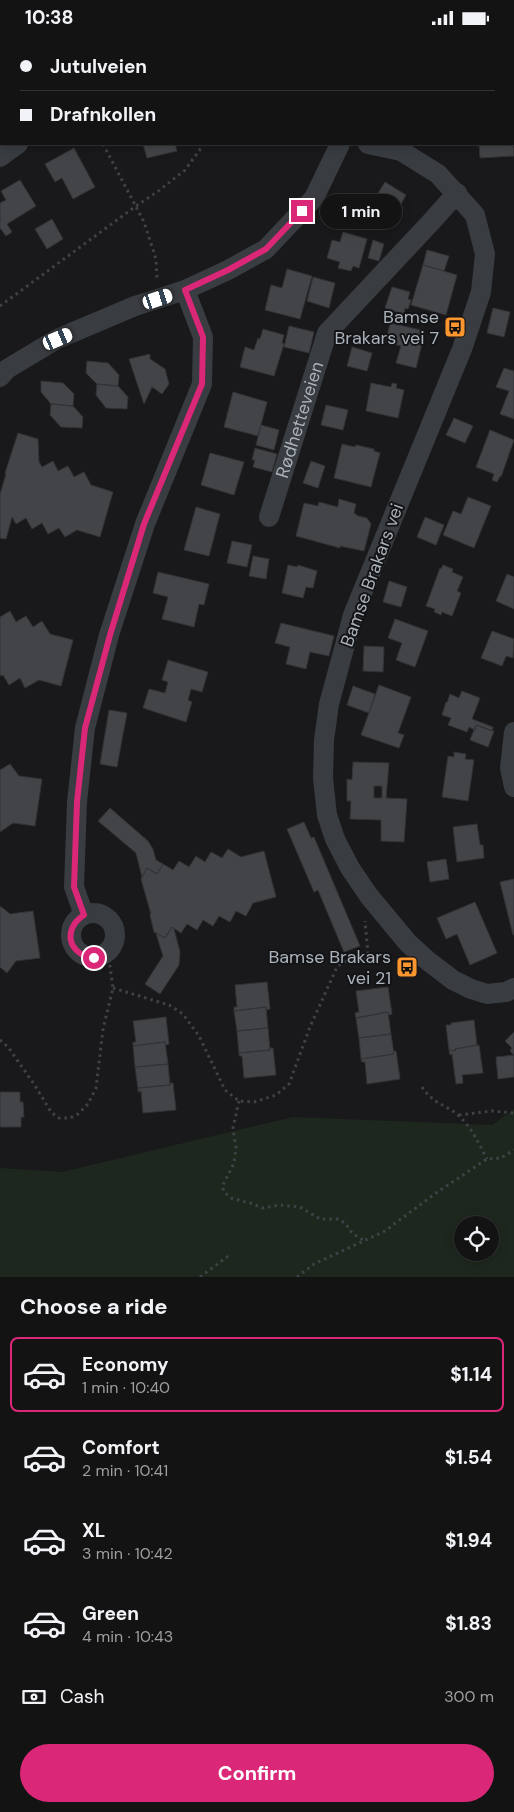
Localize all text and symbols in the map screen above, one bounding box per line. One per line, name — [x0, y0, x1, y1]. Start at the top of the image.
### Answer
text: 10:38 — [25, 5, 74, 30]
text: Jutulveien — [50, 54, 147, 79]
text: Drafnkollen — [50, 102, 156, 127]
callout: 1 min — [320, 193, 402, 229]
route end — [291, 200, 313, 222]
text: 1 min — [342, 201, 380, 222]
car — [141, 287, 174, 311]
place label: Bamse Brakars vei 7 — [334, 305, 439, 350]
bus stop icon: Bamse Brakars vei 7 — [443, 315, 467, 339]
car — [41, 326, 74, 352]
street label: Rødhetteveien — [270, 358, 329, 481]
street label: Bamse Brakars vei — [335, 500, 409, 650]
place label: Bamse Brakars vei 21 — [268, 945, 391, 990]
route start — [83, 947, 105, 969]
bus stop icon: Bamse Brakars vei 21 — [395, 955, 419, 979]
map controls — [454, 1216, 499, 1261]
button: locate — [454, 1216, 499, 1261]
text: Choose a ride — [20, 1292, 168, 1321]
icon: car — [22, 1352, 67, 1397]
text: Economy — [82, 1352, 169, 1377]
text: $1.14 — [450, 1362, 492, 1387]
text: 1 min · 10:40 — [82, 1377, 170, 1398]
icon: car — [22, 1435, 67, 1480]
text: Comfort — [82, 1435, 160, 1460]
text: $1.54 — [445, 1445, 492, 1470]
text: 2 min · 10:41 — [82, 1460, 168, 1481]
icon: car — [22, 1518, 67, 1563]
text: XL — [82, 1518, 105, 1543]
text: $1.94 — [445, 1528, 492, 1553]
text: 3 min · 10:42 — [82, 1543, 173, 1564]
icon: car — [22, 1601, 67, 1646]
text: Green — [82, 1601, 139, 1626]
text: $1.83 — [445, 1611, 492, 1636]
text: 4 min · 10:43 — [82, 1626, 173, 1647]
icon: cash — [20, 1683, 48, 1711]
text: Cash — [60, 1684, 104, 1709]
text: 300 m — [444, 1686, 494, 1707]
button: Confirm — [20, 1744, 494, 1802]

